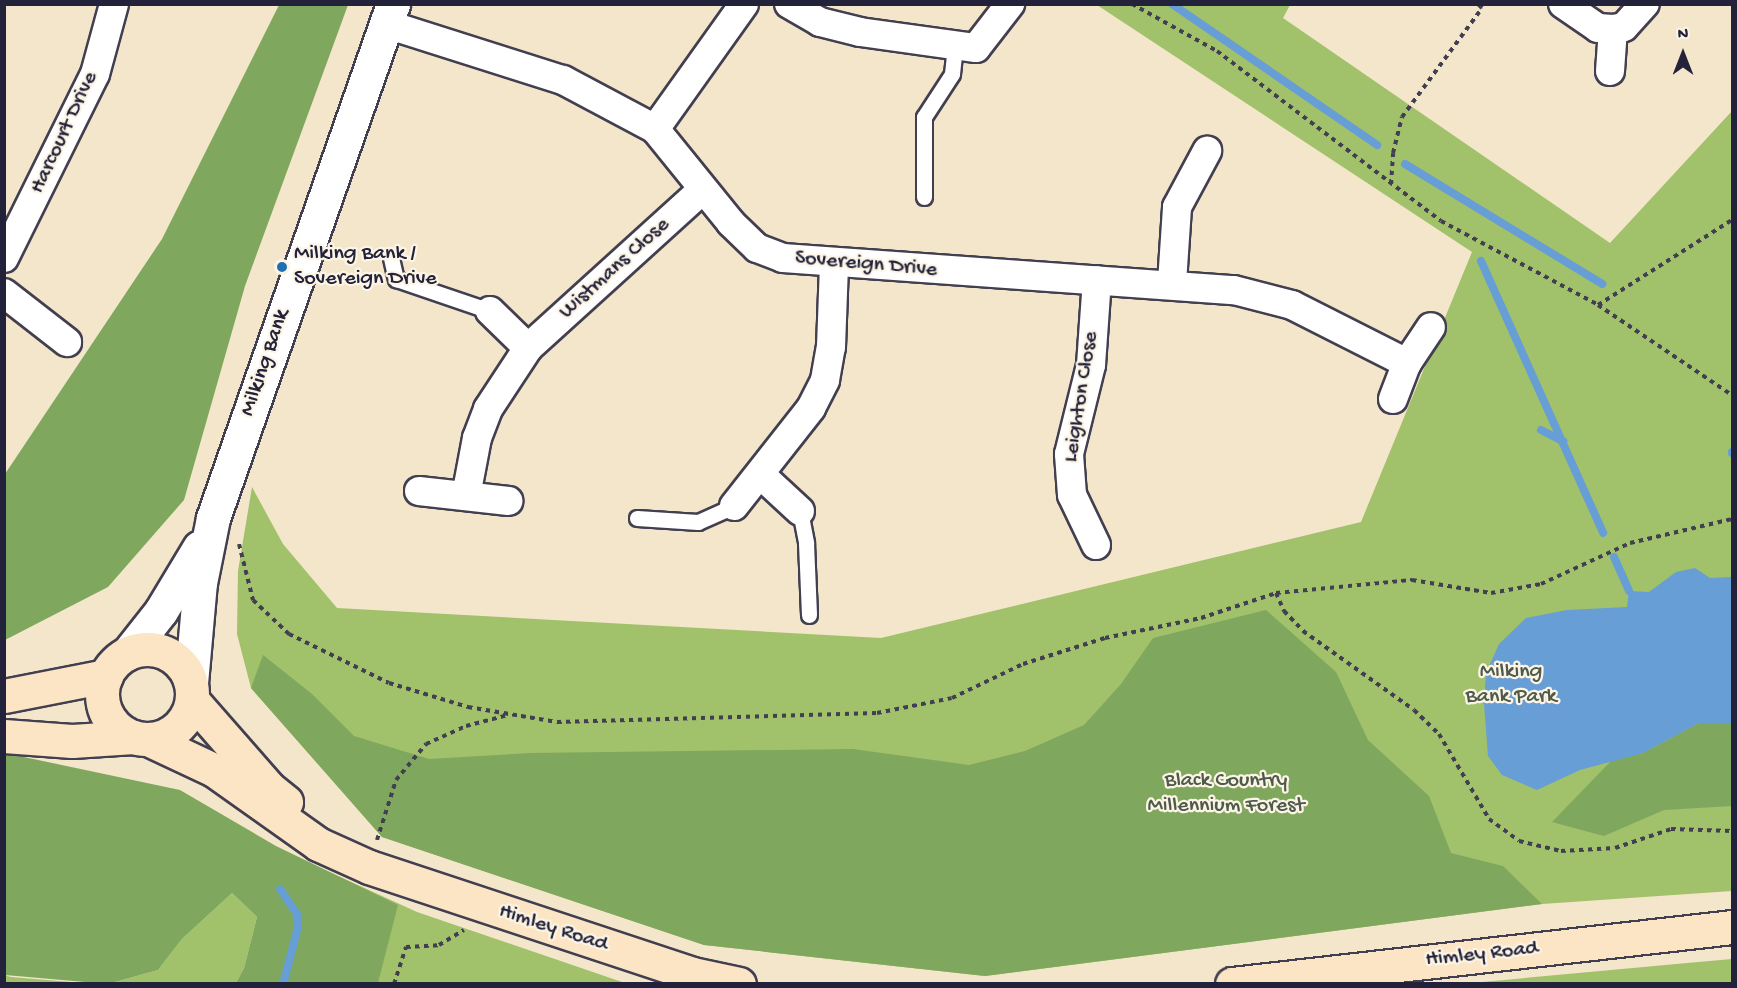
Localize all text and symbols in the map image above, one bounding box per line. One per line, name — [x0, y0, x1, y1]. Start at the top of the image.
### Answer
north arrow — [1653, 24, 1713, 84]
text: N — [1678, 26, 1688, 45]
street label: Harcourt Drive — [25, 68, 105, 198]
street label: Wistmans Close — [554, 212, 676, 326]
place label: Milking Bank / Sovereign Drive — [294, 241, 437, 292]
street label: Sovereign Drive — [794, 246, 938, 284]
marker: Milking Bank / Sovereign Drive — [275, 260, 289, 274]
street label: Milking Bank — [235, 306, 297, 420]
street label: Leighton Close — [1059, 330, 1105, 464]
park label: Milking Bank Park — [1466, 659, 1556, 710]
park label: Black Country Millennium Forest — [1148, 768, 1304, 819]
street label: Himley Road — [495, 899, 611, 959]
street label: Himley Road — [1424, 936, 1540, 974]

